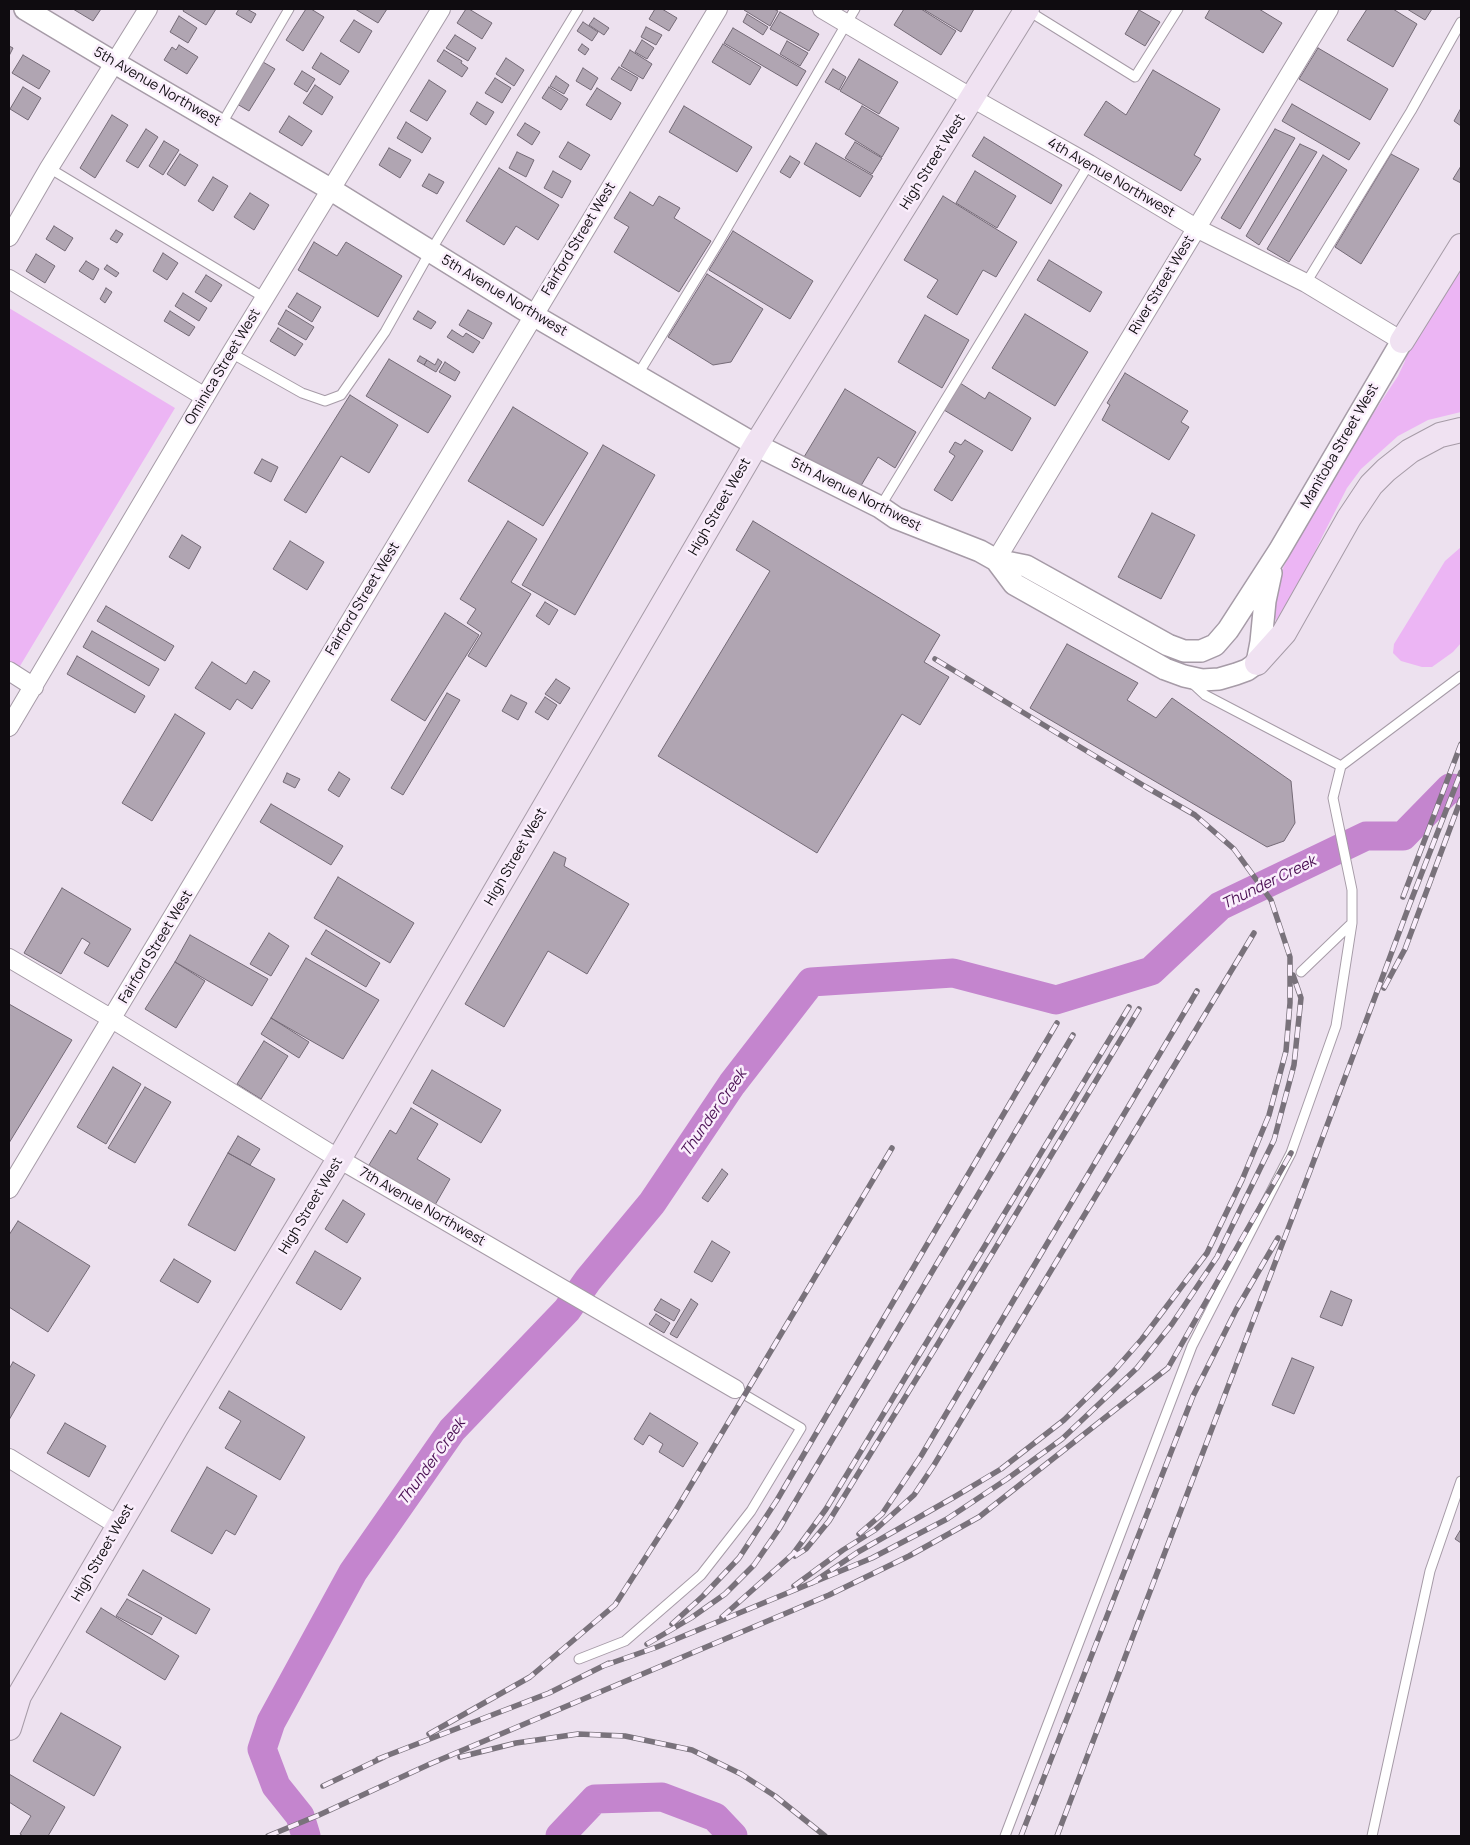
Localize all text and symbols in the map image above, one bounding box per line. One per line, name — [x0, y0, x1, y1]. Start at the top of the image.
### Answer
street label: 5th Avenue Northwest — [90, 44, 224, 130]
street label: High Street West — [897, 111, 969, 213]
street label: 4th Avenue Northwest — [1044, 135, 1178, 221]
street label: Fairford Street West — [539, 179, 619, 299]
street label: River Street West — [1126, 233, 1198, 337]
street label: 5th Avenue Northwest — [438, 252, 570, 340]
street label: Ominica Street West — [182, 306, 264, 428]
street label: Manitoba Street West — [1297, 381, 1383, 511]
street label: High Street West — [685, 455, 755, 559]
street label: 5th Avenue Northwest — [788, 455, 924, 535]
street label: Fairford Street West — [323, 539, 403, 659]
street label: High Street West — [481, 805, 551, 909]
water label: Thunder Creek — [1219, 852, 1319, 914]
street label: Fairford Street West — [116, 887, 196, 1007]
water label: Thunder Creek — [677, 1066, 751, 1160]
street label: High Street West — [276, 1155, 346, 1257]
street label: 7th Avenue Northwest — [356, 1164, 488, 1250]
water label: Thunder Creek — [395, 1415, 469, 1509]
street label: High Street West — [68, 1501, 138, 1605]

